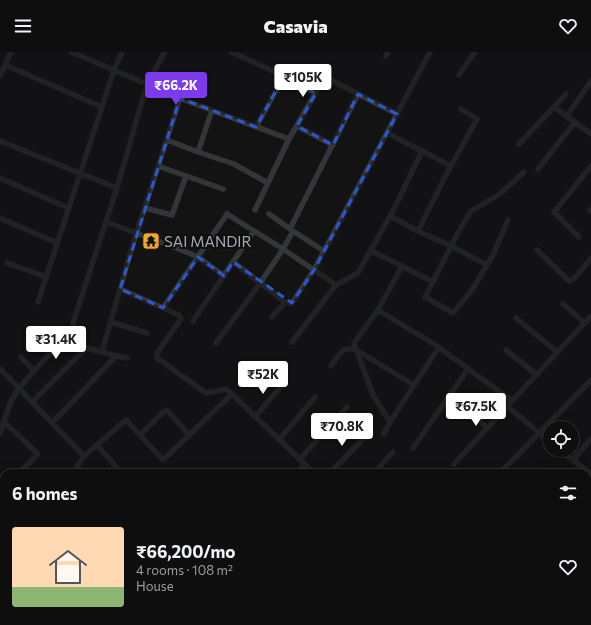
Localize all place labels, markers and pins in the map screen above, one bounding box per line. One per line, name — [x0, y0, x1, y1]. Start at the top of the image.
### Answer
pin: ₹105K — [275, 64, 331, 98]
pin: ₹66.2K — [143, 72, 209, 106]
temple icon: SAI MANDIR — [141, 231, 161, 251]
place label: SAI MANDIR — [164, 232, 252, 250]
pin: ₹31.4K — [23, 326, 89, 360]
pin: ₹52K — [239, 361, 287, 395]
pin: ₹67.5K — [443, 393, 509, 427]
pin: ₹70.8K — [309, 413, 375, 447]

